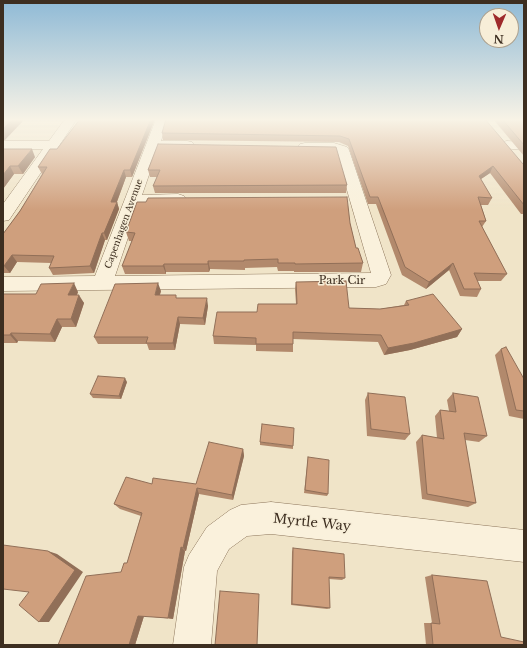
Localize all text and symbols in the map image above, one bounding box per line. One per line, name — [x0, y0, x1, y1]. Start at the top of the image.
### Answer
north arrow — [479, 8, 519, 48]
text: N — [493, 32, 504, 46]
street label: Capenhagen Avenue — [103, 178, 145, 270]
street label: Park Cir — [319, 274, 365, 288]
street label: Myrtle Way — [272, 511, 352, 535]

